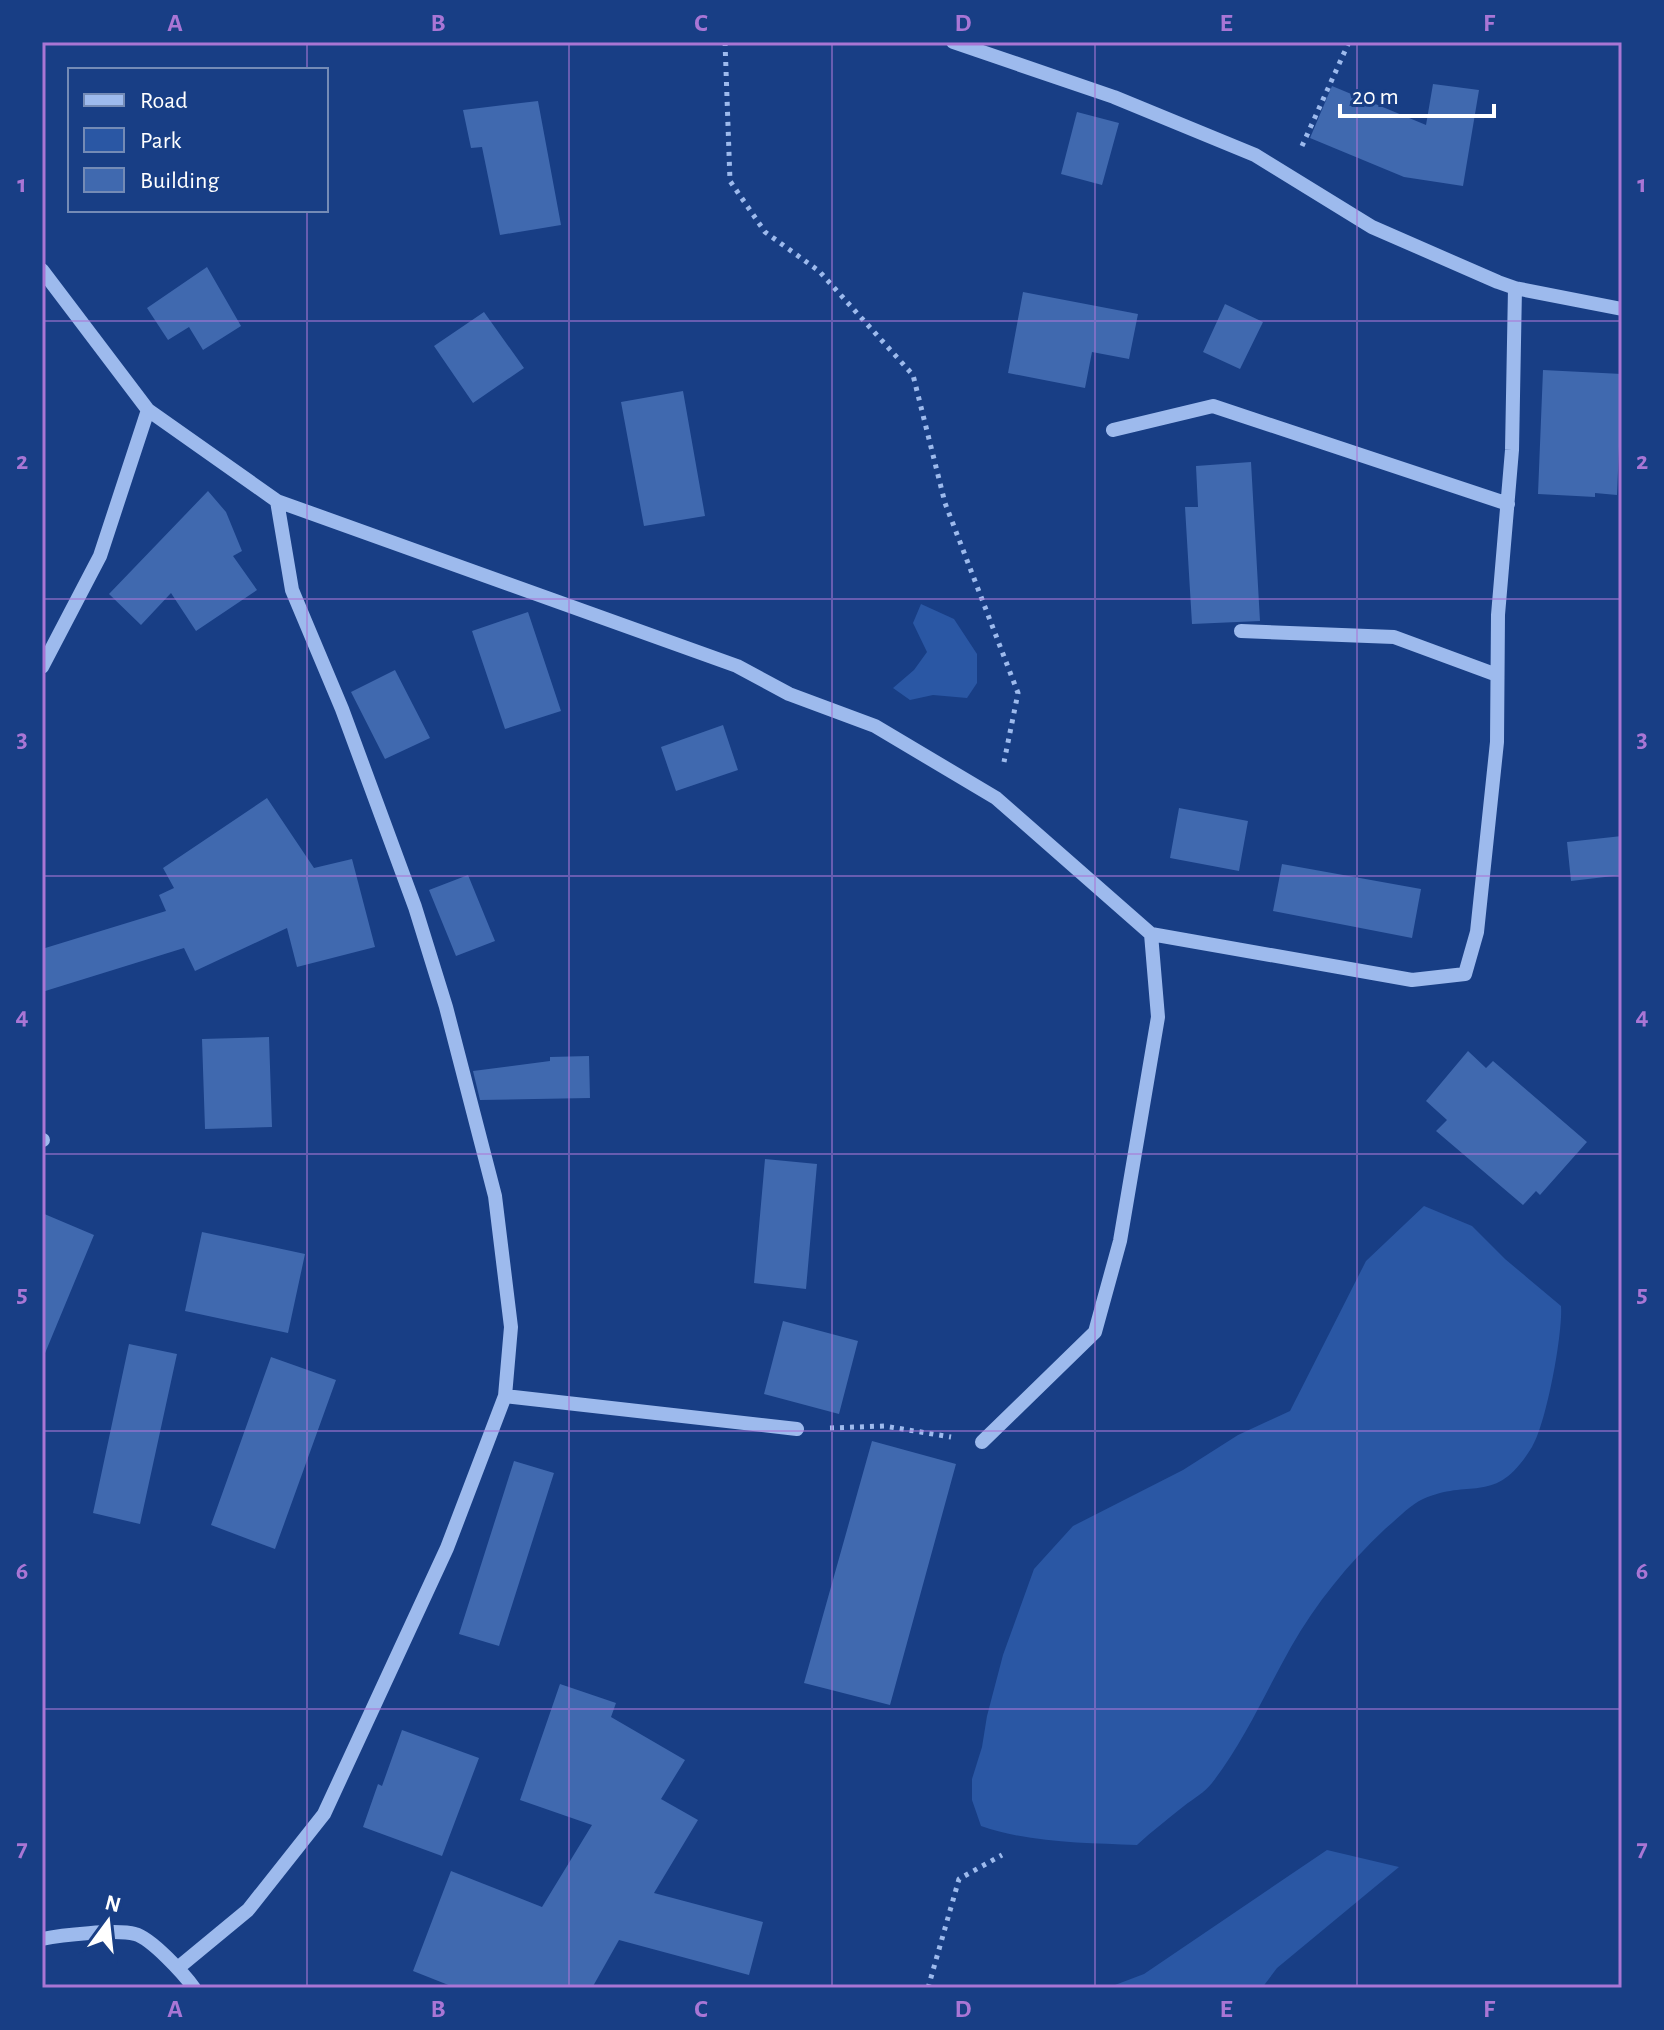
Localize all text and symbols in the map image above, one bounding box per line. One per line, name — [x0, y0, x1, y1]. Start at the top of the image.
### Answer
text: A — [167, 10, 183, 36]
text: B — [430, 10, 446, 36]
text: C — [694, 10, 708, 36]
text: D — [954, 10, 972, 36]
text: E — [1219, 10, 1233, 36]
text: F — [1483, 10, 1496, 36]
legend — [68, 68, 328, 212]
scale bar — [1340, 68, 1494, 118]
text: 20 m — [1352, 85, 1399, 109]
text: Road — [140, 89, 188, 113]
text: Park — [140, 129, 181, 153]
text: Building — [140, 169, 219, 193]
text: 1 — [17, 171, 27, 197]
text: 1 — [1637, 171, 1647, 197]
text: 2 — [16, 448, 28, 474]
text: 2 — [1636, 448, 1648, 474]
text: 3 — [16, 726, 28, 752]
text: 3 — [1636, 726, 1648, 752]
text: 4 — [15, 1003, 29, 1029]
text: 4 — [1635, 1003, 1649, 1029]
text: 5 — [16, 1281, 28, 1307]
text: 5 — [1636, 1281, 1648, 1307]
text: 6 — [16, 1558, 28, 1584]
text: 6 — [1636, 1558, 1648, 1584]
text: 7 — [16, 1835, 28, 1861]
text: 7 — [1636, 1835, 1648, 1861]
north arrow — [68, 1882, 148, 1962]
text: N — [103, 1891, 123, 1916]
text: A — [167, 1996, 183, 2022]
text: B — [430, 1996, 446, 2022]
text: C — [694, 1996, 708, 2022]
text: D — [954, 1996, 972, 2022]
text: E — [1219, 1996, 1233, 2022]
text: F — [1483, 1996, 1496, 2022]

